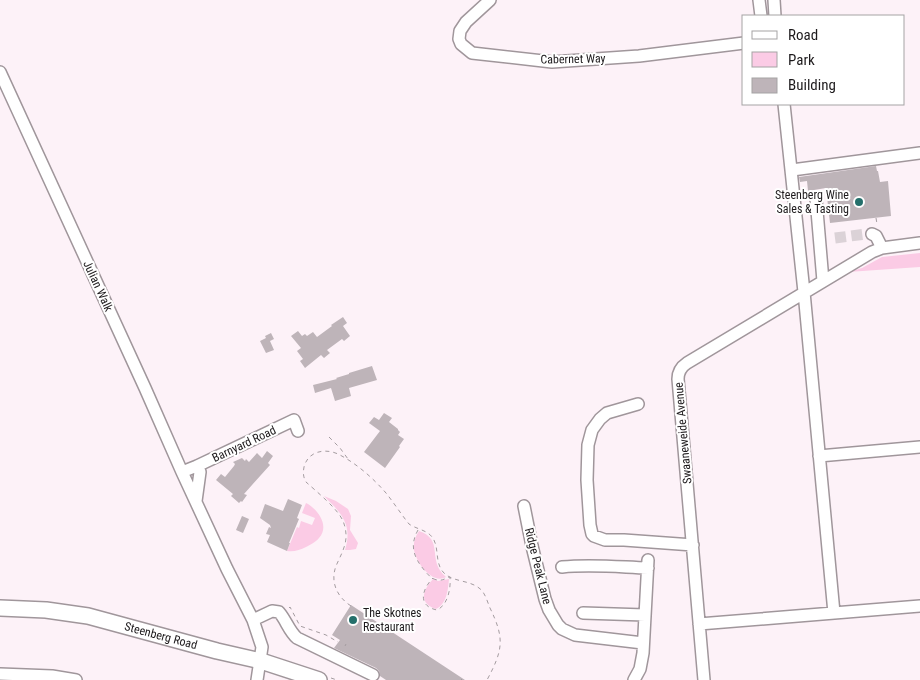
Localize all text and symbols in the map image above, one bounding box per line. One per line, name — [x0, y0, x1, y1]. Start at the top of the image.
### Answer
legend — [742, 15, 905, 105]
text: Road — [788, 26, 818, 44]
street label: Cabernet Way — [540, 51, 606, 67]
text: Park — [788, 51, 815, 69]
text: Building — [788, 76, 836, 94]
place label: Steenberg Wine Sales & Tasting — [775, 188, 849, 216]
marker: Steenberg Wine Sales & Tasting — [853, 196, 865, 208]
street label: Julian Walk — [80, 258, 116, 314]
street label: Swaaneweide Avenue — [672, 381, 694, 484]
street label: Barnyard Road — [210, 423, 278, 465]
street label: Ridge Peak Lane — [522, 526, 554, 606]
place label: The Skotnes Restaurant — [363, 606, 422, 634]
marker: The Skotnes Restaurant — [347, 614, 359, 626]
street label: Steenberg Road — [123, 619, 199, 652]

